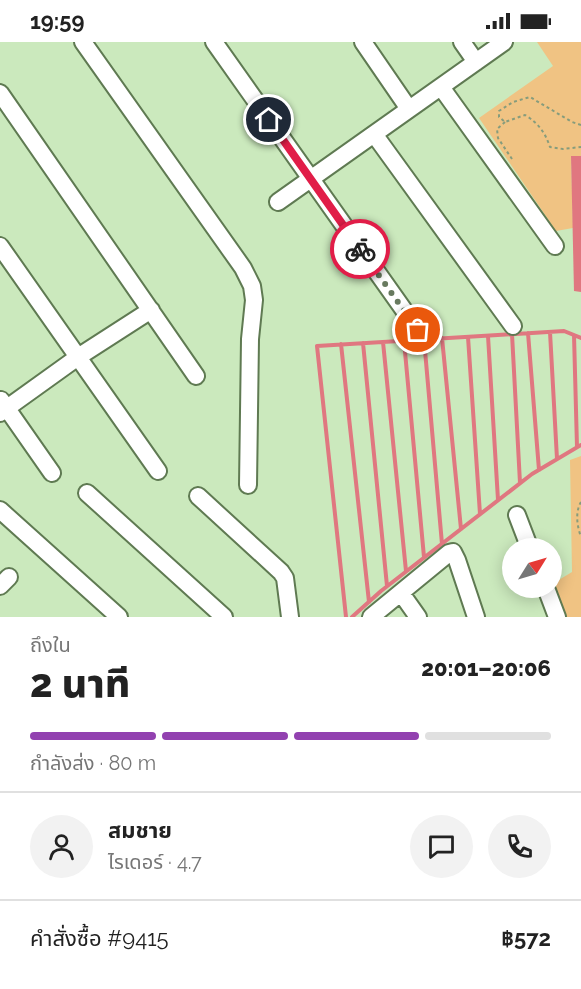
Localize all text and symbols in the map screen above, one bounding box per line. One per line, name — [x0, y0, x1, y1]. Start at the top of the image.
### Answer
text: 19:59 — [30, 8, 84, 34]
pin — [243, 94, 294, 145]
icon: home — [252, 103, 285, 136]
courier — [330, 219, 390, 279]
icon: bike — [344, 233, 377, 266]
pin — [392, 304, 443, 355]
icon: bag — [401, 313, 434, 346]
north arrow — [502, 538, 562, 598]
map controls — [502, 538, 562, 598]
text: ถึงใน — [30, 633, 71, 657]
text: 20:01–20:06 — [421, 655, 551, 681]
text: 2 นาที — [30, 660, 130, 706]
text: กำลังส่ง · 80 m — [30, 751, 156, 775]
button: person — [30, 815, 93, 878]
button: chat — [410, 815, 473, 878]
button: phone — [488, 815, 551, 878]
text: สมชาย — [108, 817, 172, 843]
text: ไรเดอร์ · 4.7 — [108, 850, 202, 874]
text: คำสั่งซื้อ #9415 — [30, 925, 169, 951]
text: ฿572 — [501, 925, 551, 951]

